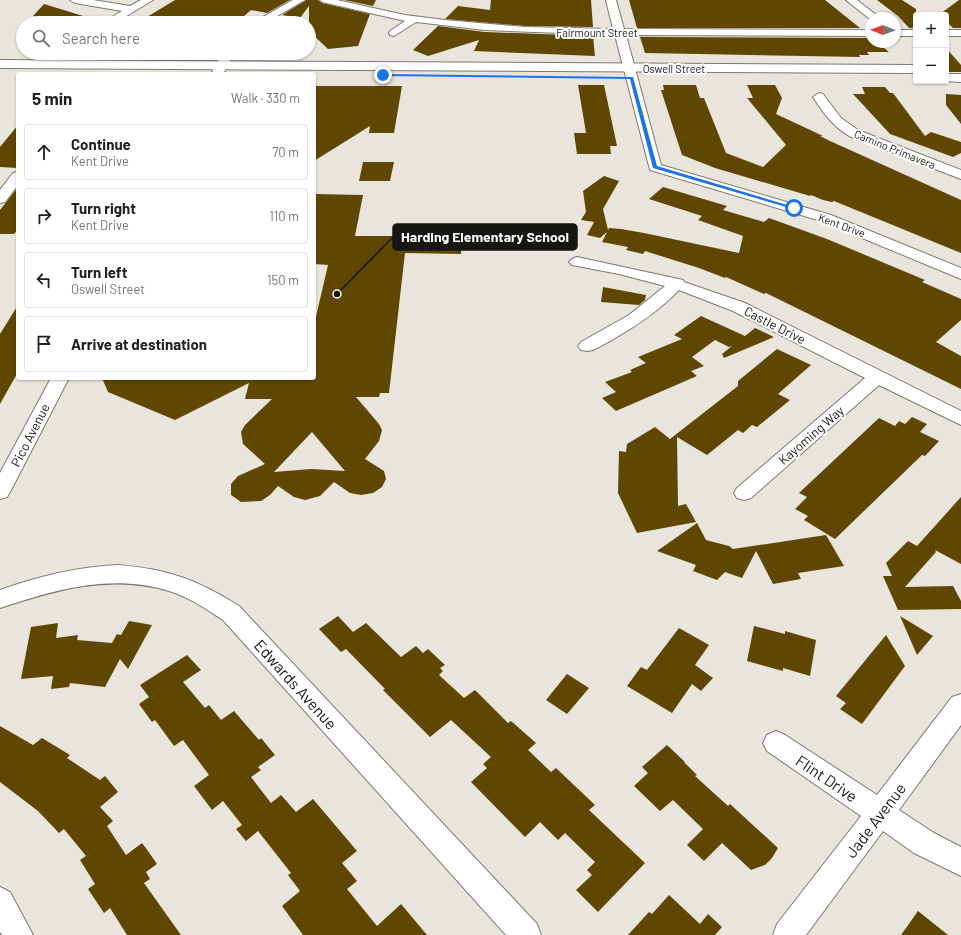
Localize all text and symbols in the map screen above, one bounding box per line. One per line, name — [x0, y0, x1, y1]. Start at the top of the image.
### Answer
north arrow — [865, 12, 901, 48]
map controls — [913, 12, 949, 84]
button: + — [913, 12, 949, 48]
search box — [16, 16, 316, 60]
street label: Fairmount Street — [556, 26, 638, 39]
icon: search — [30, 27, 52, 49]
text: Search here — [62, 29, 140, 47]
button: − — [913, 48, 949, 84]
street label: Oswell Street — [643, 62, 705, 75]
route end — [374, 66, 392, 84]
text: 5 min — [32, 88, 72, 108]
text: Walk · 330 m — [231, 90, 300, 106]
street label: Camino Primavera — [852, 127, 938, 171]
text: Continue — [71, 135, 131, 153]
icon: ahead — [33, 141, 55, 163]
text: 70 m — [272, 144, 299, 160]
text: Kent Drive — [71, 153, 129, 169]
text: Turn right — [71, 199, 136, 217]
route start — [785, 199, 803, 217]
icon: right — [33, 205, 55, 227]
text: 110 m — [269, 208, 299, 224]
street label: Kent Drive — [817, 211, 867, 240]
text: Kent Drive — [71, 217, 129, 233]
callout: Harding Elementary School — [393, 224, 577, 250]
text: Harding Elementary School — [401, 228, 569, 245]
text: Turn left — [71, 263, 127, 281]
icon: left — [33, 269, 55, 291]
text: 150 m — [267, 272, 299, 288]
text: Oswell Street — [71, 281, 145, 297]
street label: Castle Drive — [742, 303, 808, 347]
icon: arrive — [33, 333, 55, 355]
text: Arrive at destination — [71, 335, 207, 353]
street label: Pico Avenue — [7, 401, 53, 469]
street label: Kayoming Way — [775, 402, 847, 468]
street label: Edwards Avenue — [251, 635, 341, 733]
street label: Flint Drive — [793, 751, 861, 805]
street label: Jade Avenue — [841, 779, 909, 861]

